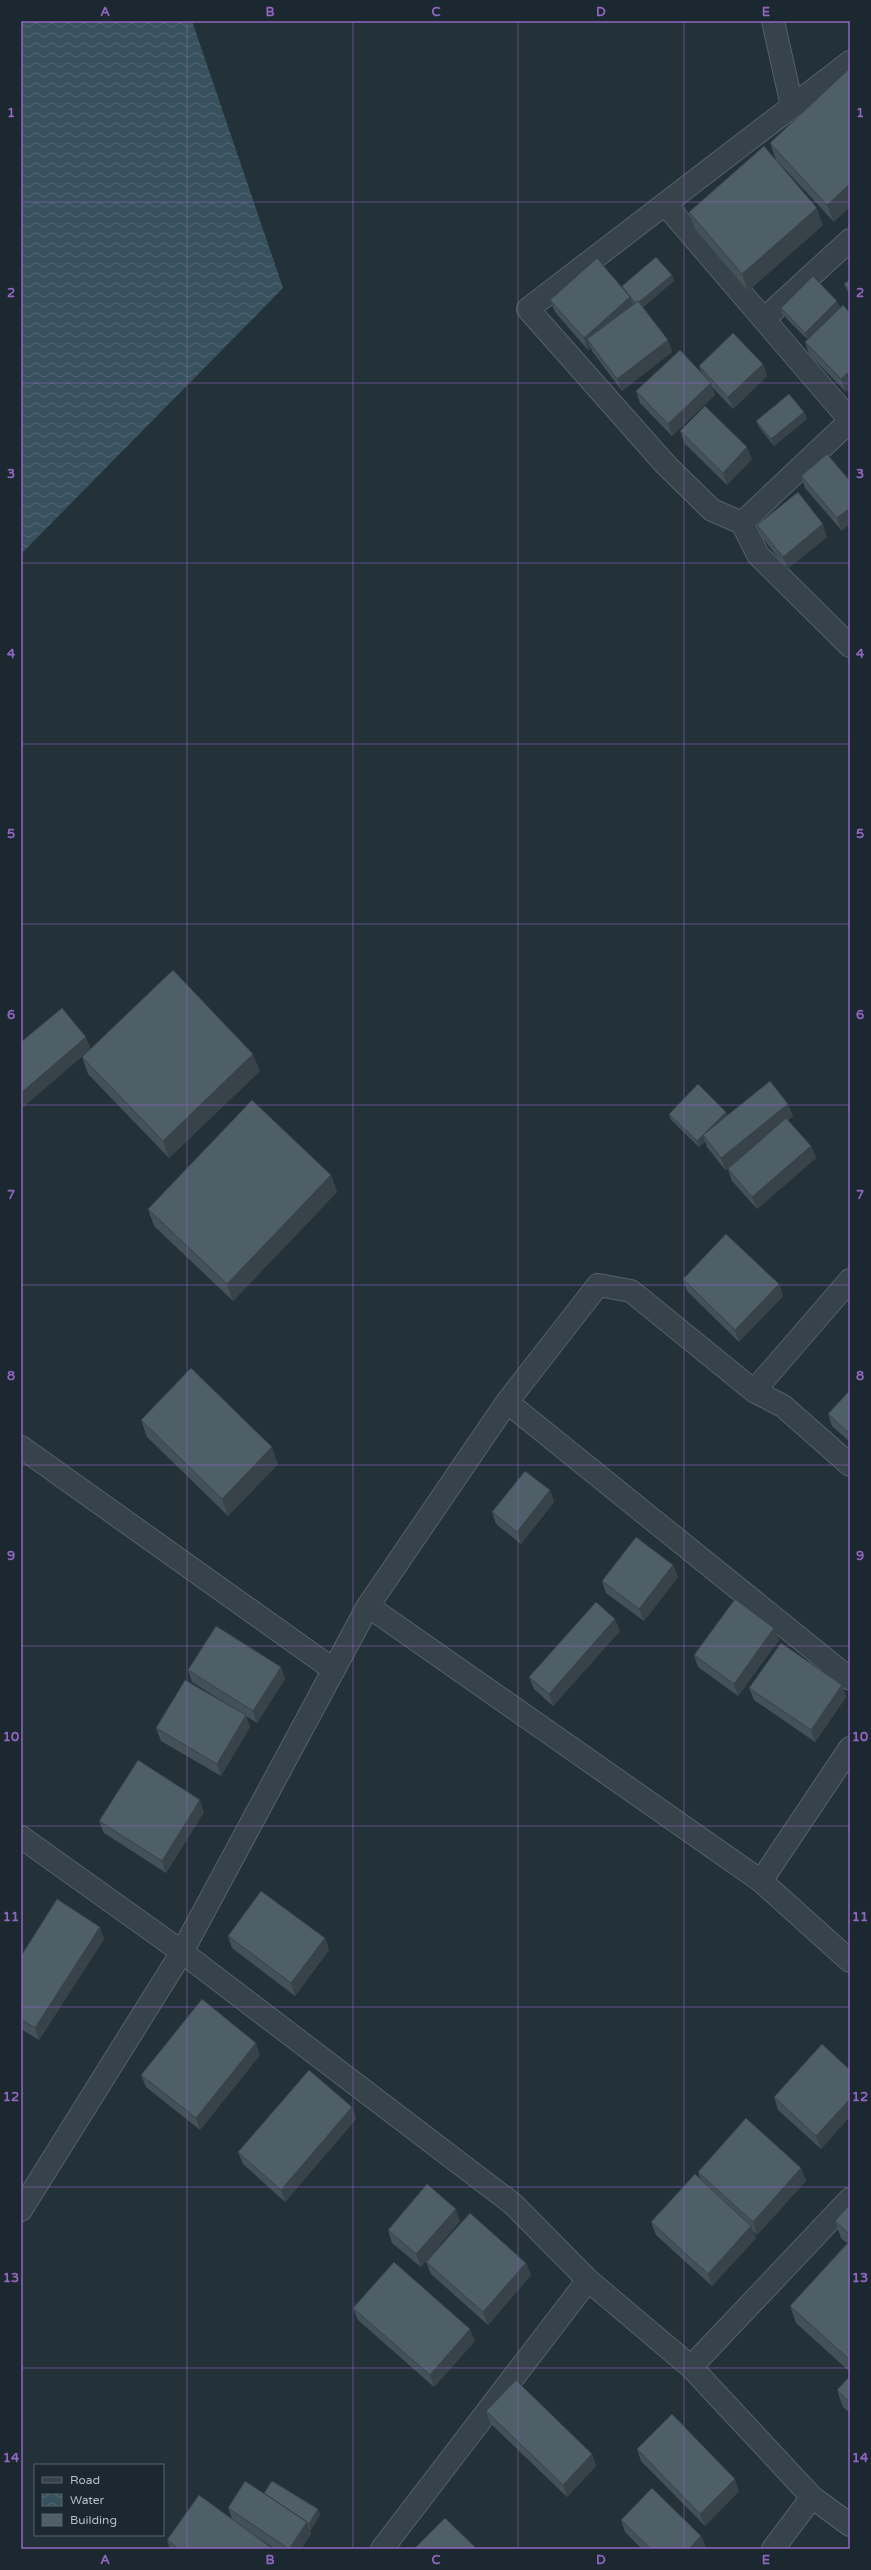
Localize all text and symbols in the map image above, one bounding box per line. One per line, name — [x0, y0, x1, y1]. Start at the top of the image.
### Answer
text: A — [100, 4, 110, 20]
text: B — [265, 4, 275, 20]
text: C — [431, 4, 441, 20]
text: D — [596, 4, 606, 20]
text: E — [762, 4, 770, 20]
text: 1 — [7, 105, 15, 121]
text: 1 — [856, 105, 864, 121]
text: 2 — [7, 285, 15, 301]
text: 2 — [856, 285, 864, 301]
text: 3 — [7, 466, 15, 482]
text: 3 — [856, 466, 864, 482]
text: 4 — [7, 646, 16, 662]
text: 4 — [856, 646, 865, 662]
text: 5 — [7, 826, 15, 842]
text: 5 — [856, 826, 864, 842]
text: 6 — [7, 1007, 15, 1023]
text: 6 — [856, 1007, 864, 1023]
text: 7 — [7, 1187, 15, 1203]
text: 7 — [856, 1187, 864, 1203]
text: 8 — [7, 1368, 15, 1384]
text: 8 — [856, 1368, 864, 1384]
text: 9 — [7, 1548, 15, 1564]
text: 9 — [856, 1548, 864, 1564]
text: 10 — [3, 1729, 19, 1745]
text: 10 — [852, 1729, 868, 1745]
text: 11 — [3, 1909, 19, 1925]
text: 11 — [852, 1909, 868, 1925]
text: 12 — [3, 2089, 19, 2105]
text: 12 — [852, 2089, 868, 2105]
text: 13 — [3, 2270, 19, 2286]
text: 13 — [852, 2270, 868, 2286]
text: 14 — [3, 2450, 20, 2466]
text: 14 — [852, 2450, 869, 2466]
legend — [34, 2464, 164, 2536]
text: Road — [70, 2473, 100, 2487]
text: Water — [70, 2493, 105, 2507]
text: Building — [70, 2513, 117, 2527]
text: A — [100, 2552, 110, 2568]
text: B — [265, 2552, 275, 2568]
text: C — [431, 2552, 441, 2568]
text: D — [596, 2552, 606, 2568]
text: E — [762, 2552, 770, 2568]

